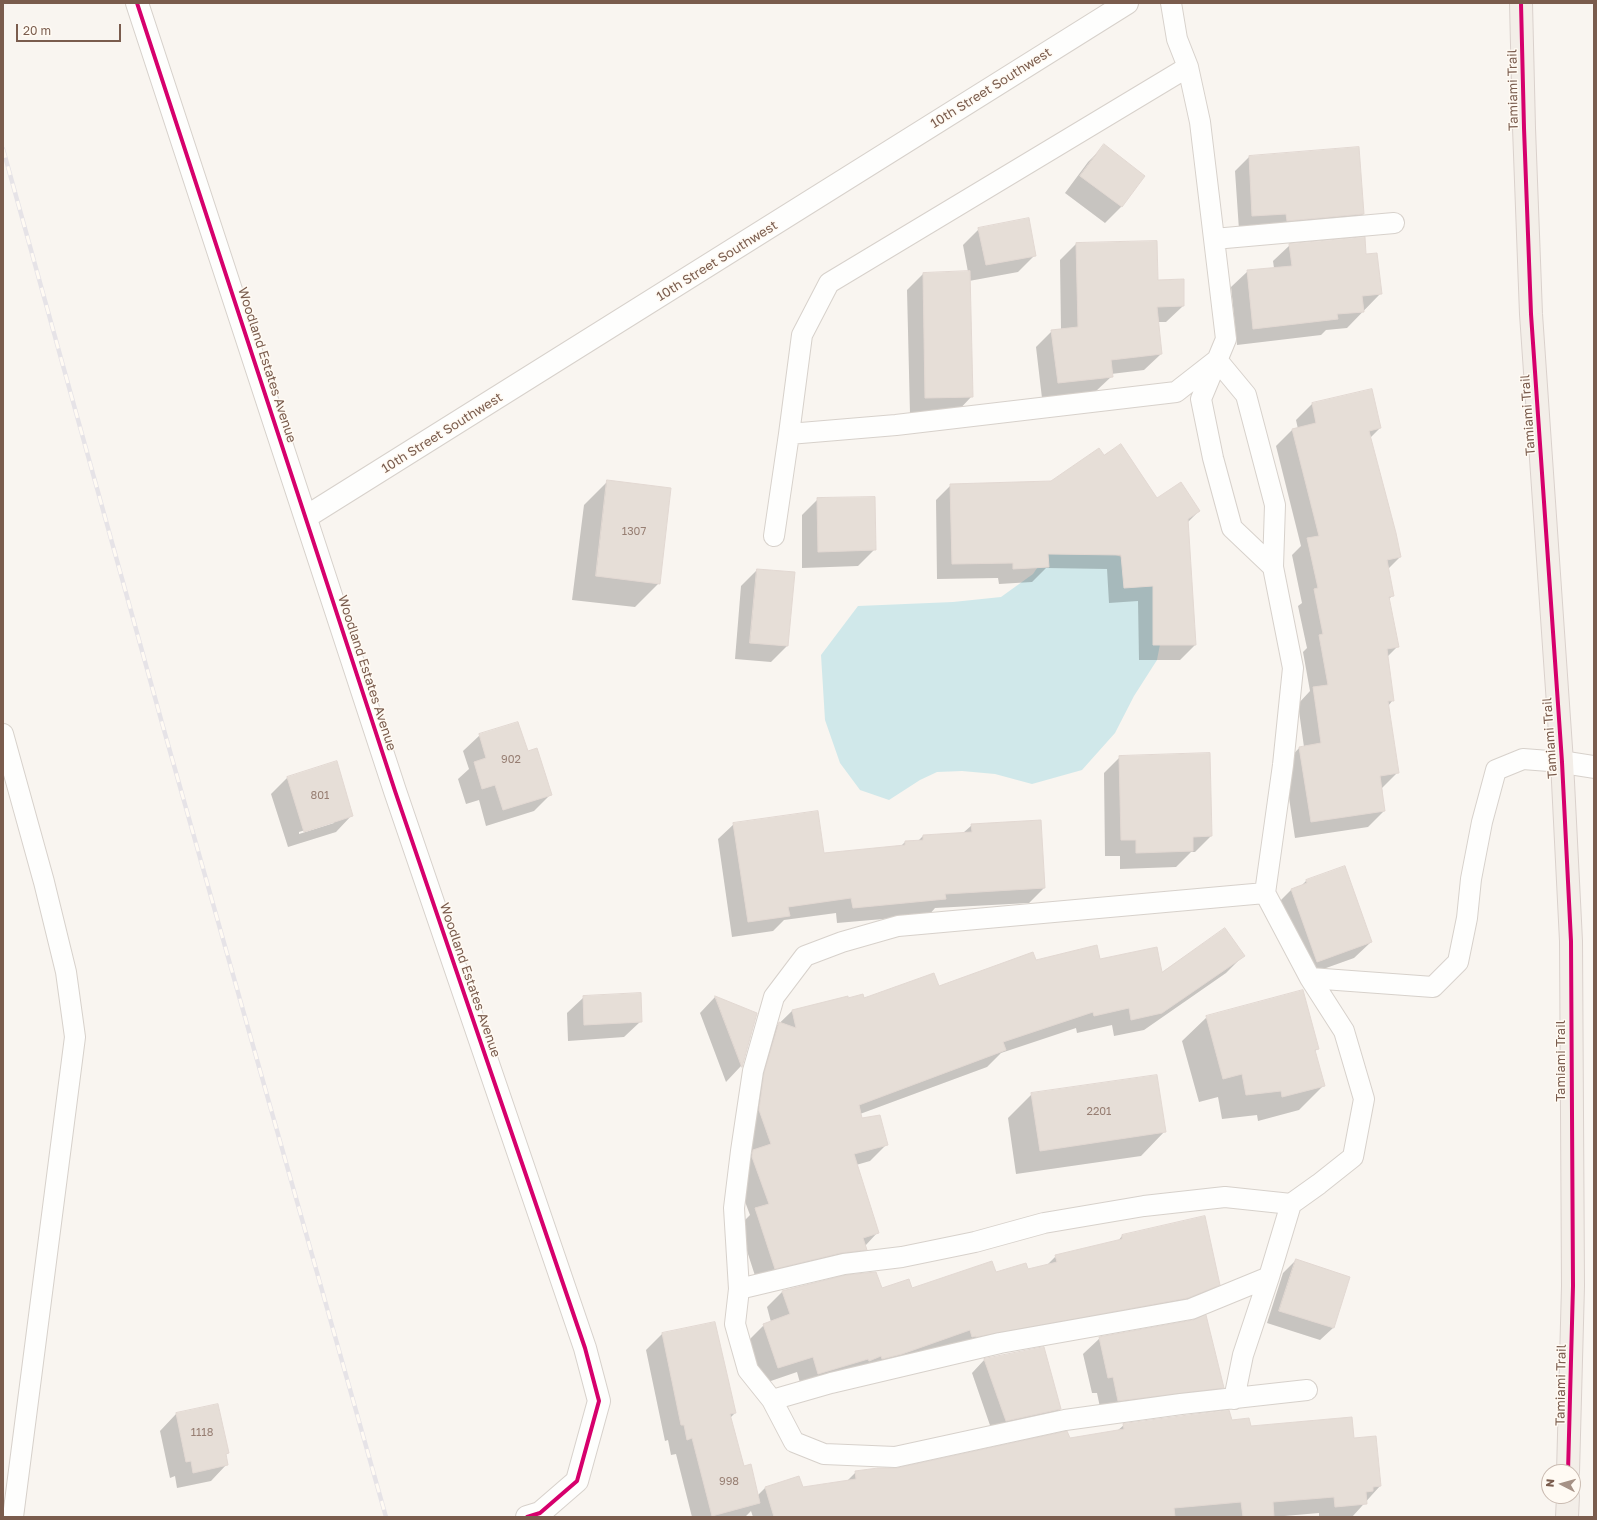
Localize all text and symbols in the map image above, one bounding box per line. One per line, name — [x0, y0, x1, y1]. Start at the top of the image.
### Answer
scale bar — [18, 16, 123, 42]
text: 20 m — [23, 23, 51, 38]
street label: 10th Street Southwest — [928, 44, 1054, 132]
street label: Tamiami Trail — [1504, 49, 1522, 131]
street label: 10th Street Southwest — [654, 217, 780, 305]
street label: Woodland Estates Avenue — [235, 285, 299, 445]
street label: Tamiami Trail — [1517, 374, 1539, 456]
street label: 10th Street Southwest — [379, 389, 505, 477]
house number: 1307 — [622, 525, 646, 539]
street label: Woodland Estates Avenue — [335, 593, 399, 753]
street label: Tamiami Trail — [1539, 697, 1561, 779]
house number: 902 — [501, 753, 521, 767]
house number: 801 — [311, 789, 329, 803]
street label: Woodland Estates Avenue — [436, 901, 504, 1059]
street label: Tamiami Trail — [1553, 1020, 1569, 1102]
house number: 2201 — [1087, 1105, 1111, 1119]
street label: Tamiami Trail — [1552, 1344, 1570, 1426]
house number: 1118 — [191, 1426, 213, 1440]
north arrow — [1541, 1464, 1581, 1504]
house number: 998 — [719, 1475, 739, 1489]
text: N — [1543, 1478, 1556, 1488]

